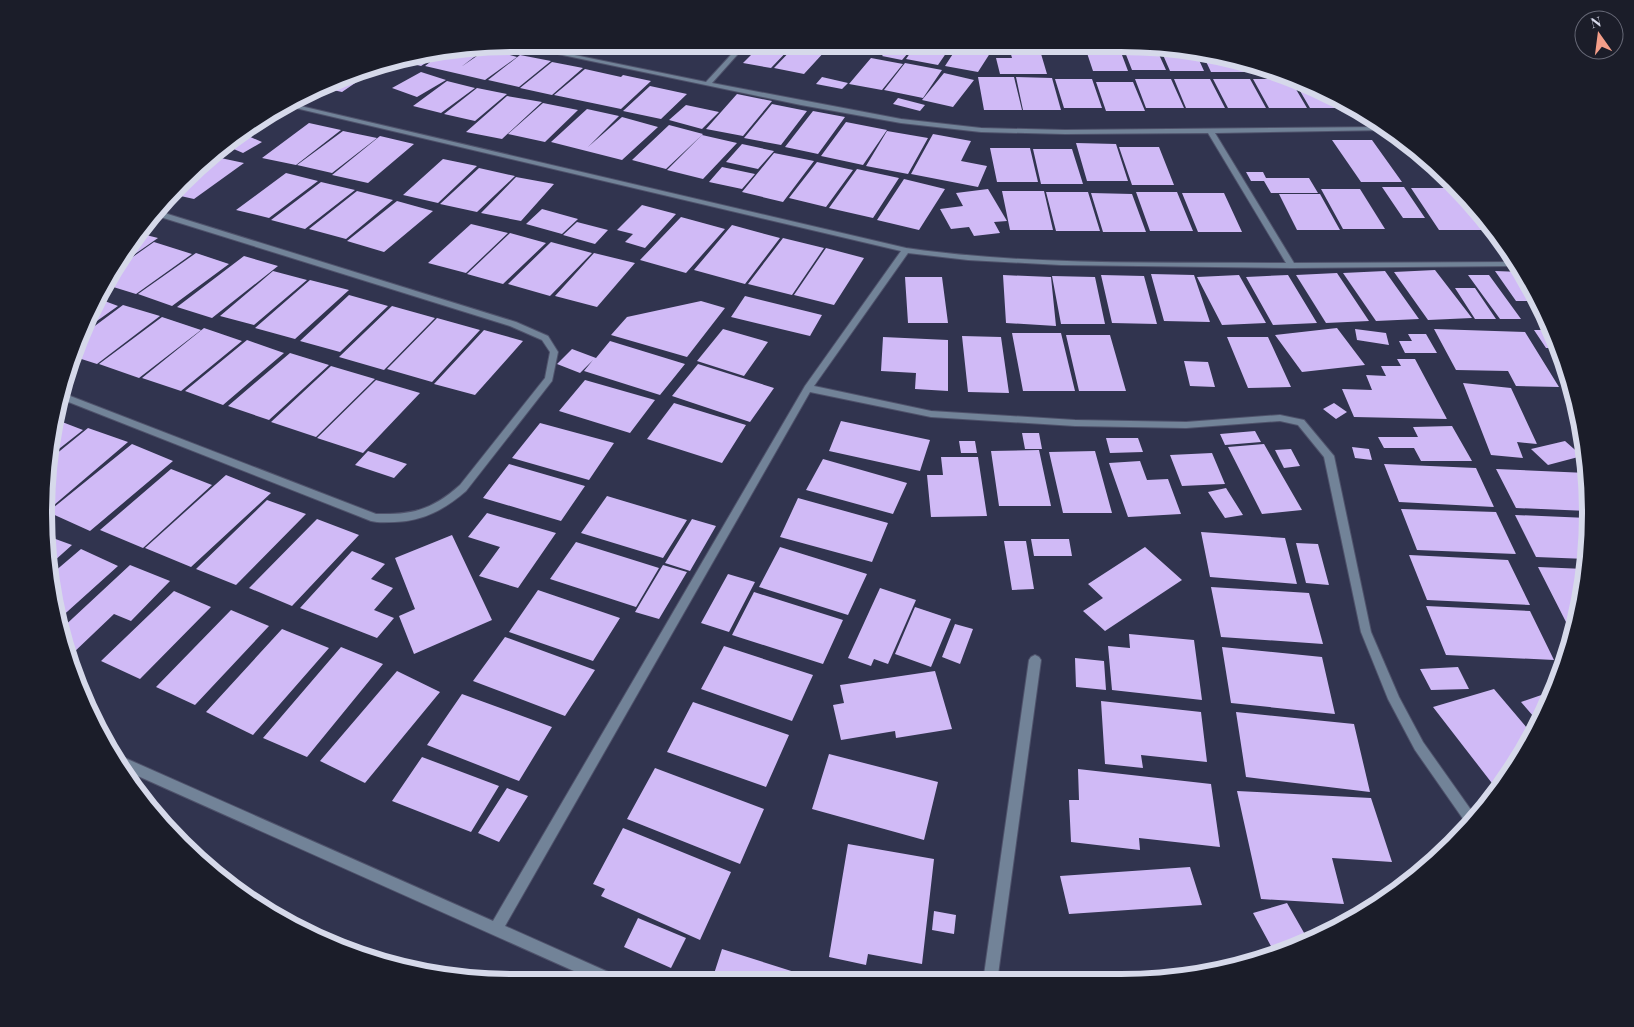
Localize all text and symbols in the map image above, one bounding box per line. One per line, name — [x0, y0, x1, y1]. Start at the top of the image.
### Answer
north arrow — [1574, 10, 1624, 60]
text: N — [1589, 11, 1603, 32]

